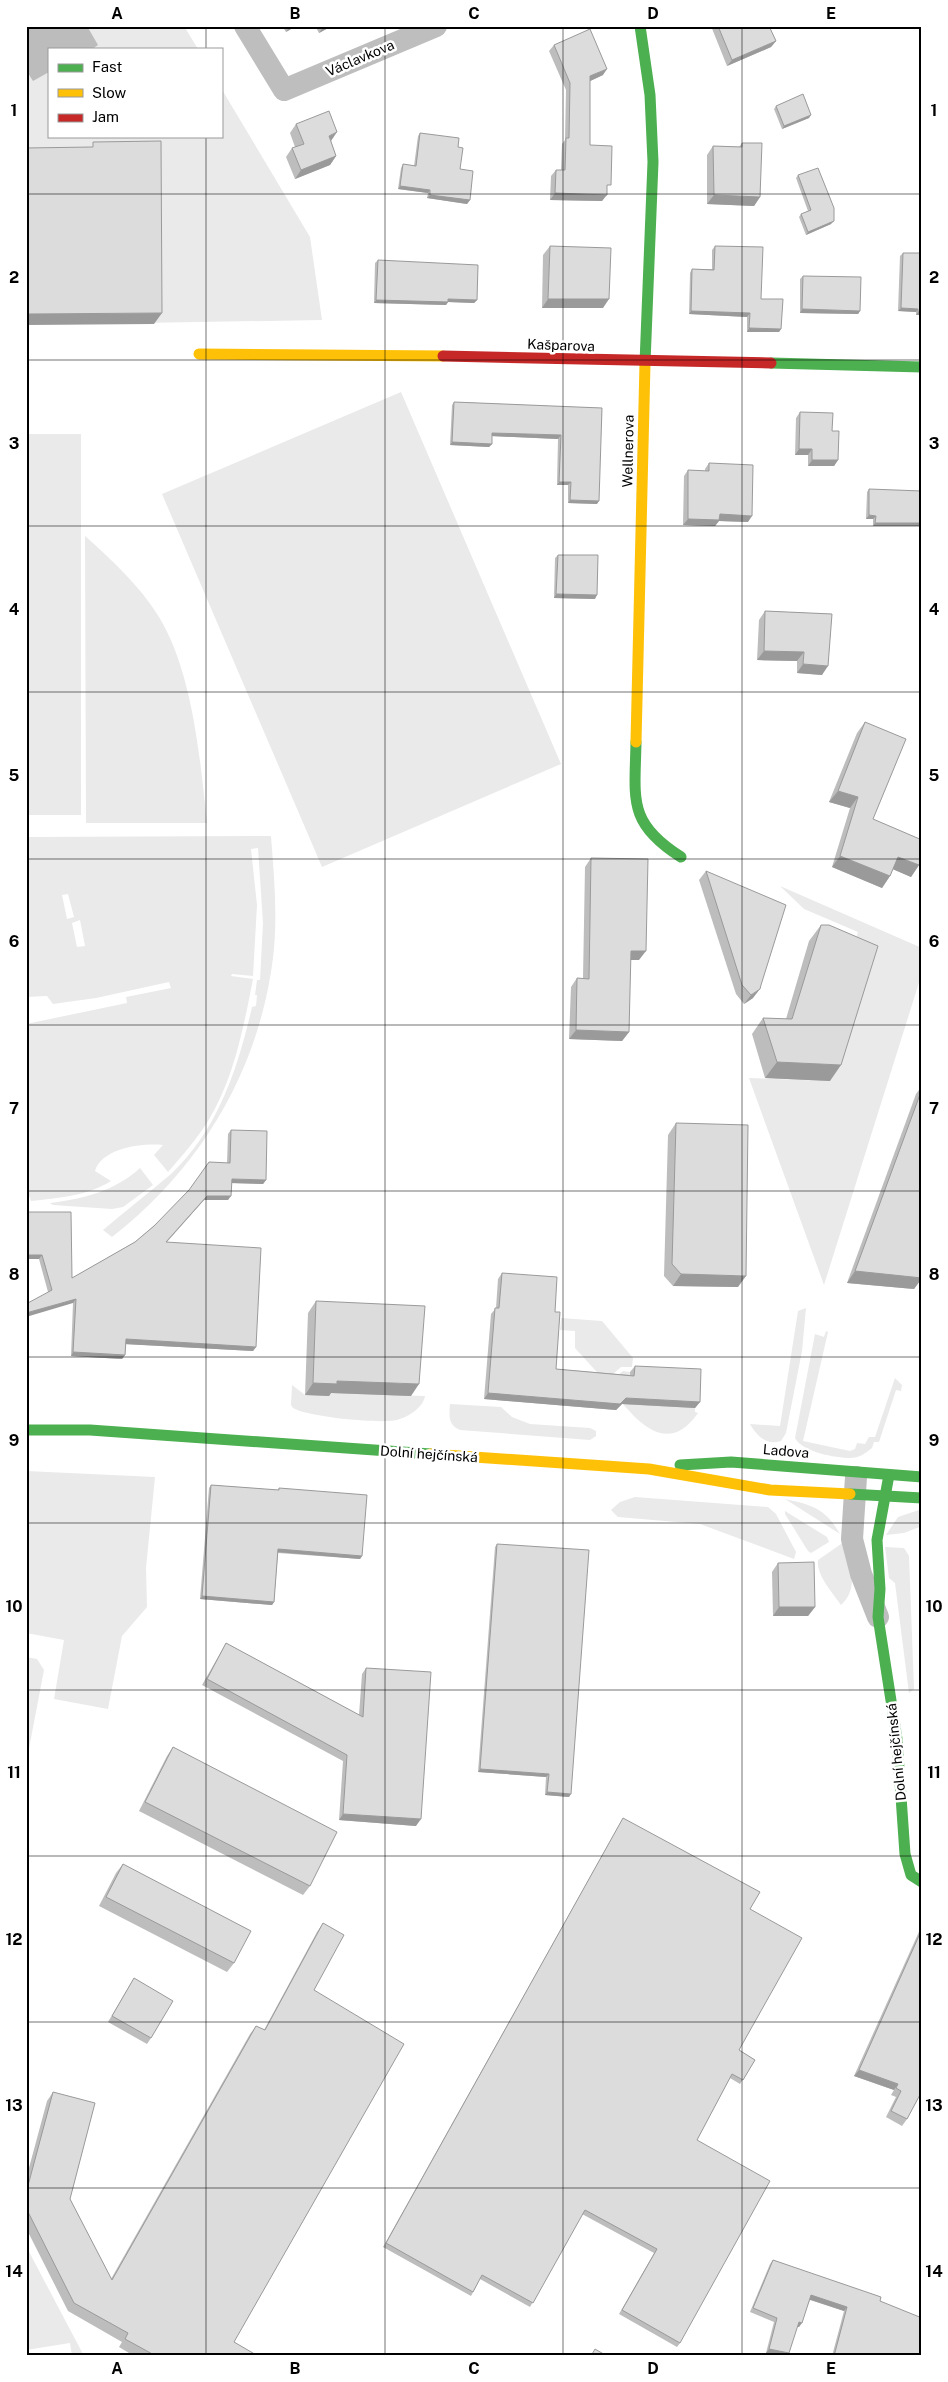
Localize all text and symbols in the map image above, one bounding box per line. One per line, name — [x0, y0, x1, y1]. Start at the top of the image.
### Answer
text: A — [111, 4, 123, 23]
text: B — [290, 4, 301, 23]
text: C — [468, 4, 480, 23]
text: D — [647, 4, 659, 23]
text: E — [826, 4, 836, 23]
street label: Václavkova — [323, 36, 397, 80]
legend — [48, 48, 222, 138]
text: Fast — [92, 58, 122, 75]
text: Slow — [92, 84, 127, 101]
text: 1 — [11, 101, 17, 120]
text: 1 — [931, 101, 937, 120]
text: Jam — [92, 108, 119, 125]
text: 2 — [9, 268, 19, 287]
text: 2 — [929, 268, 939, 287]
street label: Kašparova — [527, 336, 595, 354]
street label: Wellnerova — [619, 415, 637, 487]
text: 3 — [9, 434, 19, 453]
text: 3 — [929, 434, 939, 453]
text: 4 — [9, 600, 20, 619]
text: 4 — [929, 600, 940, 619]
text: 5 — [9, 766, 20, 785]
text: 5 — [929, 766, 940, 785]
text: 6 — [9, 932, 19, 951]
text: 6 — [929, 932, 939, 951]
text: 7 — [9, 1099, 19, 1118]
text: 7 — [929, 1099, 939, 1118]
text: 8 — [9, 1265, 20, 1284]
text: 8 — [929, 1265, 940, 1284]
text: 9 — [9, 1431, 19, 1450]
text: 9 — [929, 1431, 939, 1450]
street label: Ladova — [762, 1441, 810, 1461]
street label: Dolní hejčínská — [380, 1443, 478, 1465]
text: 10 — [5, 1597, 23, 1616]
text: 10 — [925, 1597, 943, 1616]
street label: Dolní hejčínská — [883, 1702, 909, 1802]
text: 11 — [7, 1763, 21, 1782]
text: 11 — [927, 1763, 941, 1782]
text: 12 — [5, 1930, 23, 1949]
text: 12 — [925, 1930, 943, 1949]
text: 13 — [5, 2096, 23, 2115]
text: 13 — [925, 2096, 943, 2115]
text: 14 — [5, 2262, 23, 2281]
text: 14 — [925, 2262, 943, 2281]
text: A — [111, 2359, 123, 2378]
text: B — [290, 2359, 301, 2378]
text: C — [468, 2359, 480, 2378]
text: D — [647, 2359, 659, 2378]
text: E — [826, 2359, 836, 2378]

